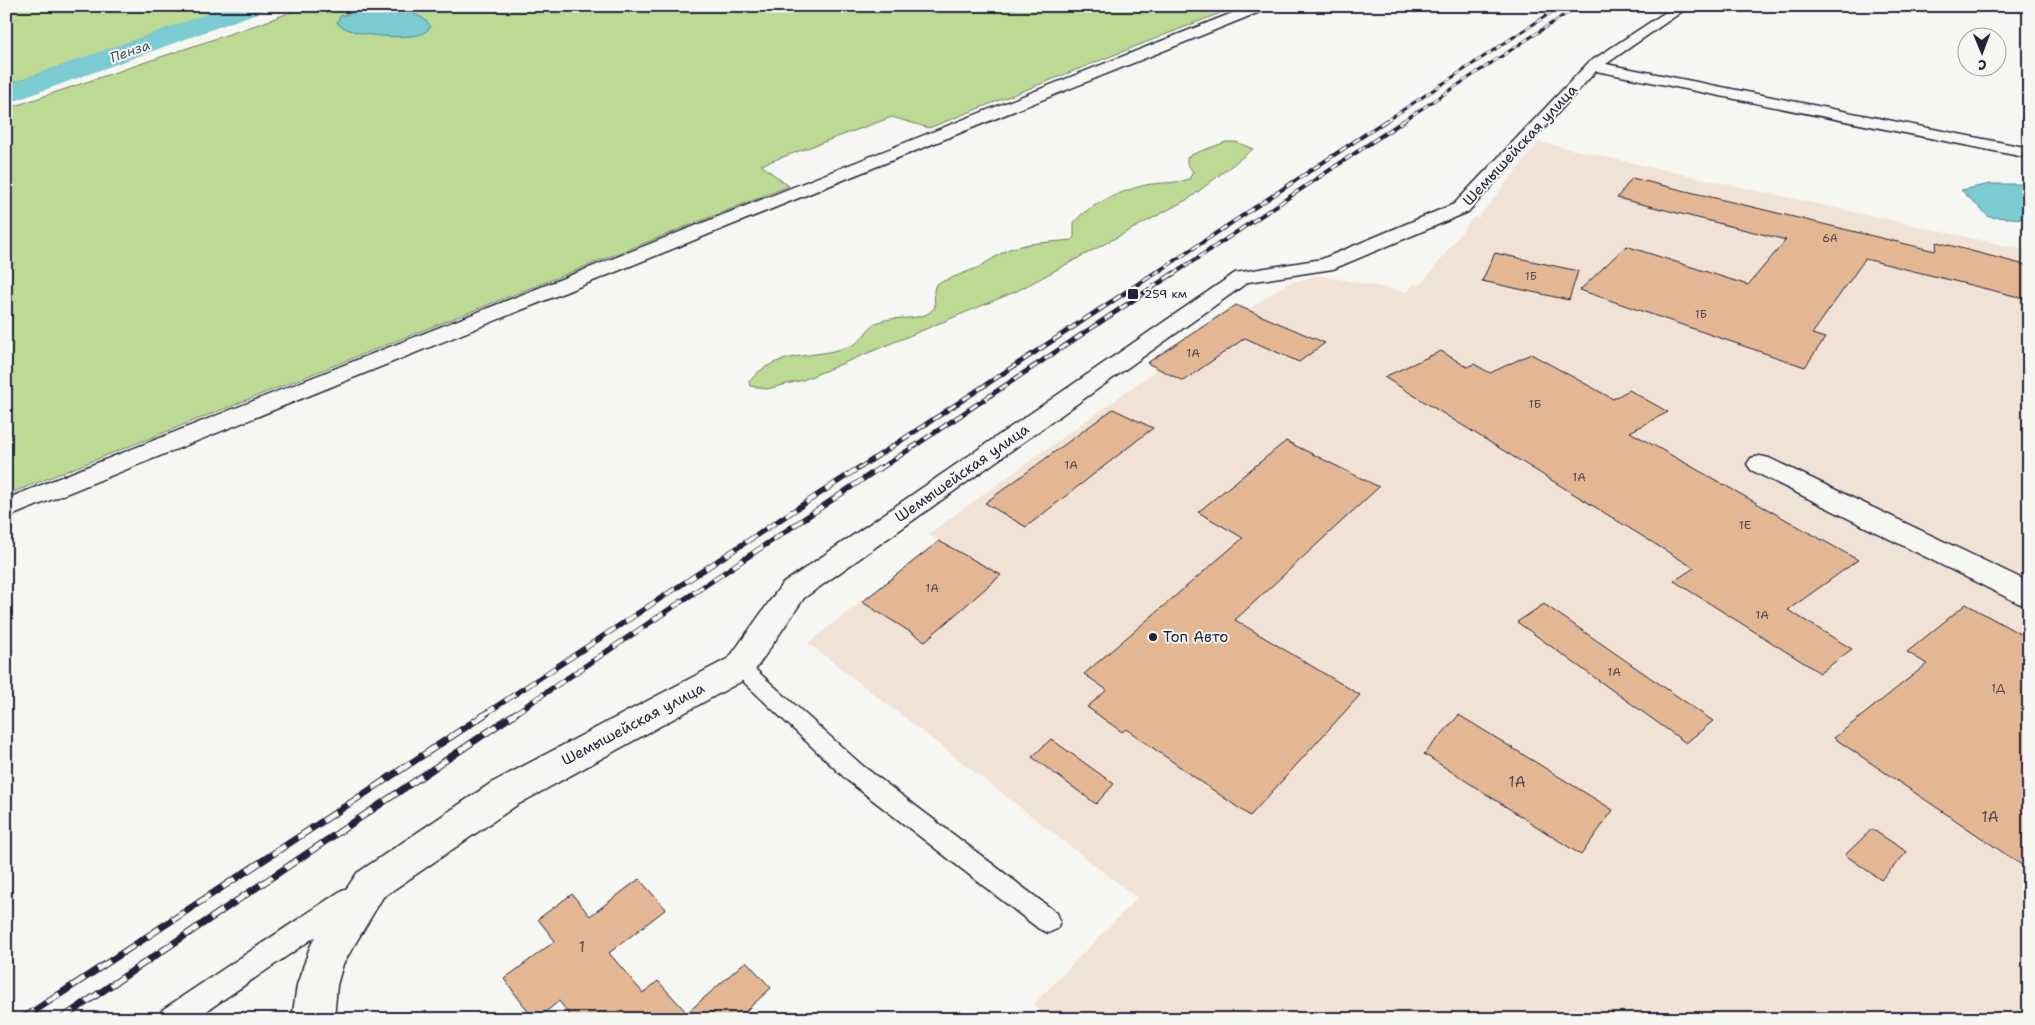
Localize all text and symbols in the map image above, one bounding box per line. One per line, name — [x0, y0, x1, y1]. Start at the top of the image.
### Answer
north arrow — [1958, 28, 2008, 78]
water label: Пенза — [108, 35, 152, 67]
text: С — [1978, 56, 1987, 74]
street label: Шемышейская улица — [1458, 79, 1582, 210]
house number: 6А — [1822, 231, 1838, 246]
house number: 1Б — [1525, 269, 1537, 284]
place label: 259 км — [1144, 286, 1187, 302]
marker: 259 км — [1126, 287, 1140, 301]
house number: 1Б — [1695, 307, 1707, 322]
house number: 1А — [1186, 345, 1200, 361]
house number: 1Б — [1529, 396, 1542, 412]
street label: Шемышейская улица — [891, 419, 1034, 527]
house number: 1А — [1064, 457, 1078, 473]
house number: 1А — [1572, 469, 1586, 485]
house number: 1Е — [1739, 517, 1751, 533]
house number: 1А — [925, 580, 939, 596]
house number: 1А — [1755, 607, 1769, 623]
place label: Топ Авто — [1163, 627, 1228, 647]
marker: Топ Авто — [1147, 631, 1159, 643]
house number: 1А — [1607, 664, 1621, 680]
street label: Шемышейская улица — [558, 677, 709, 770]
house number: 1Д — [1991, 680, 2005, 696]
house number: 1А — [1508, 772, 1526, 792]
house number: 1А — [1981, 807, 1999, 827]
house number: 1 — [579, 937, 585, 957]

